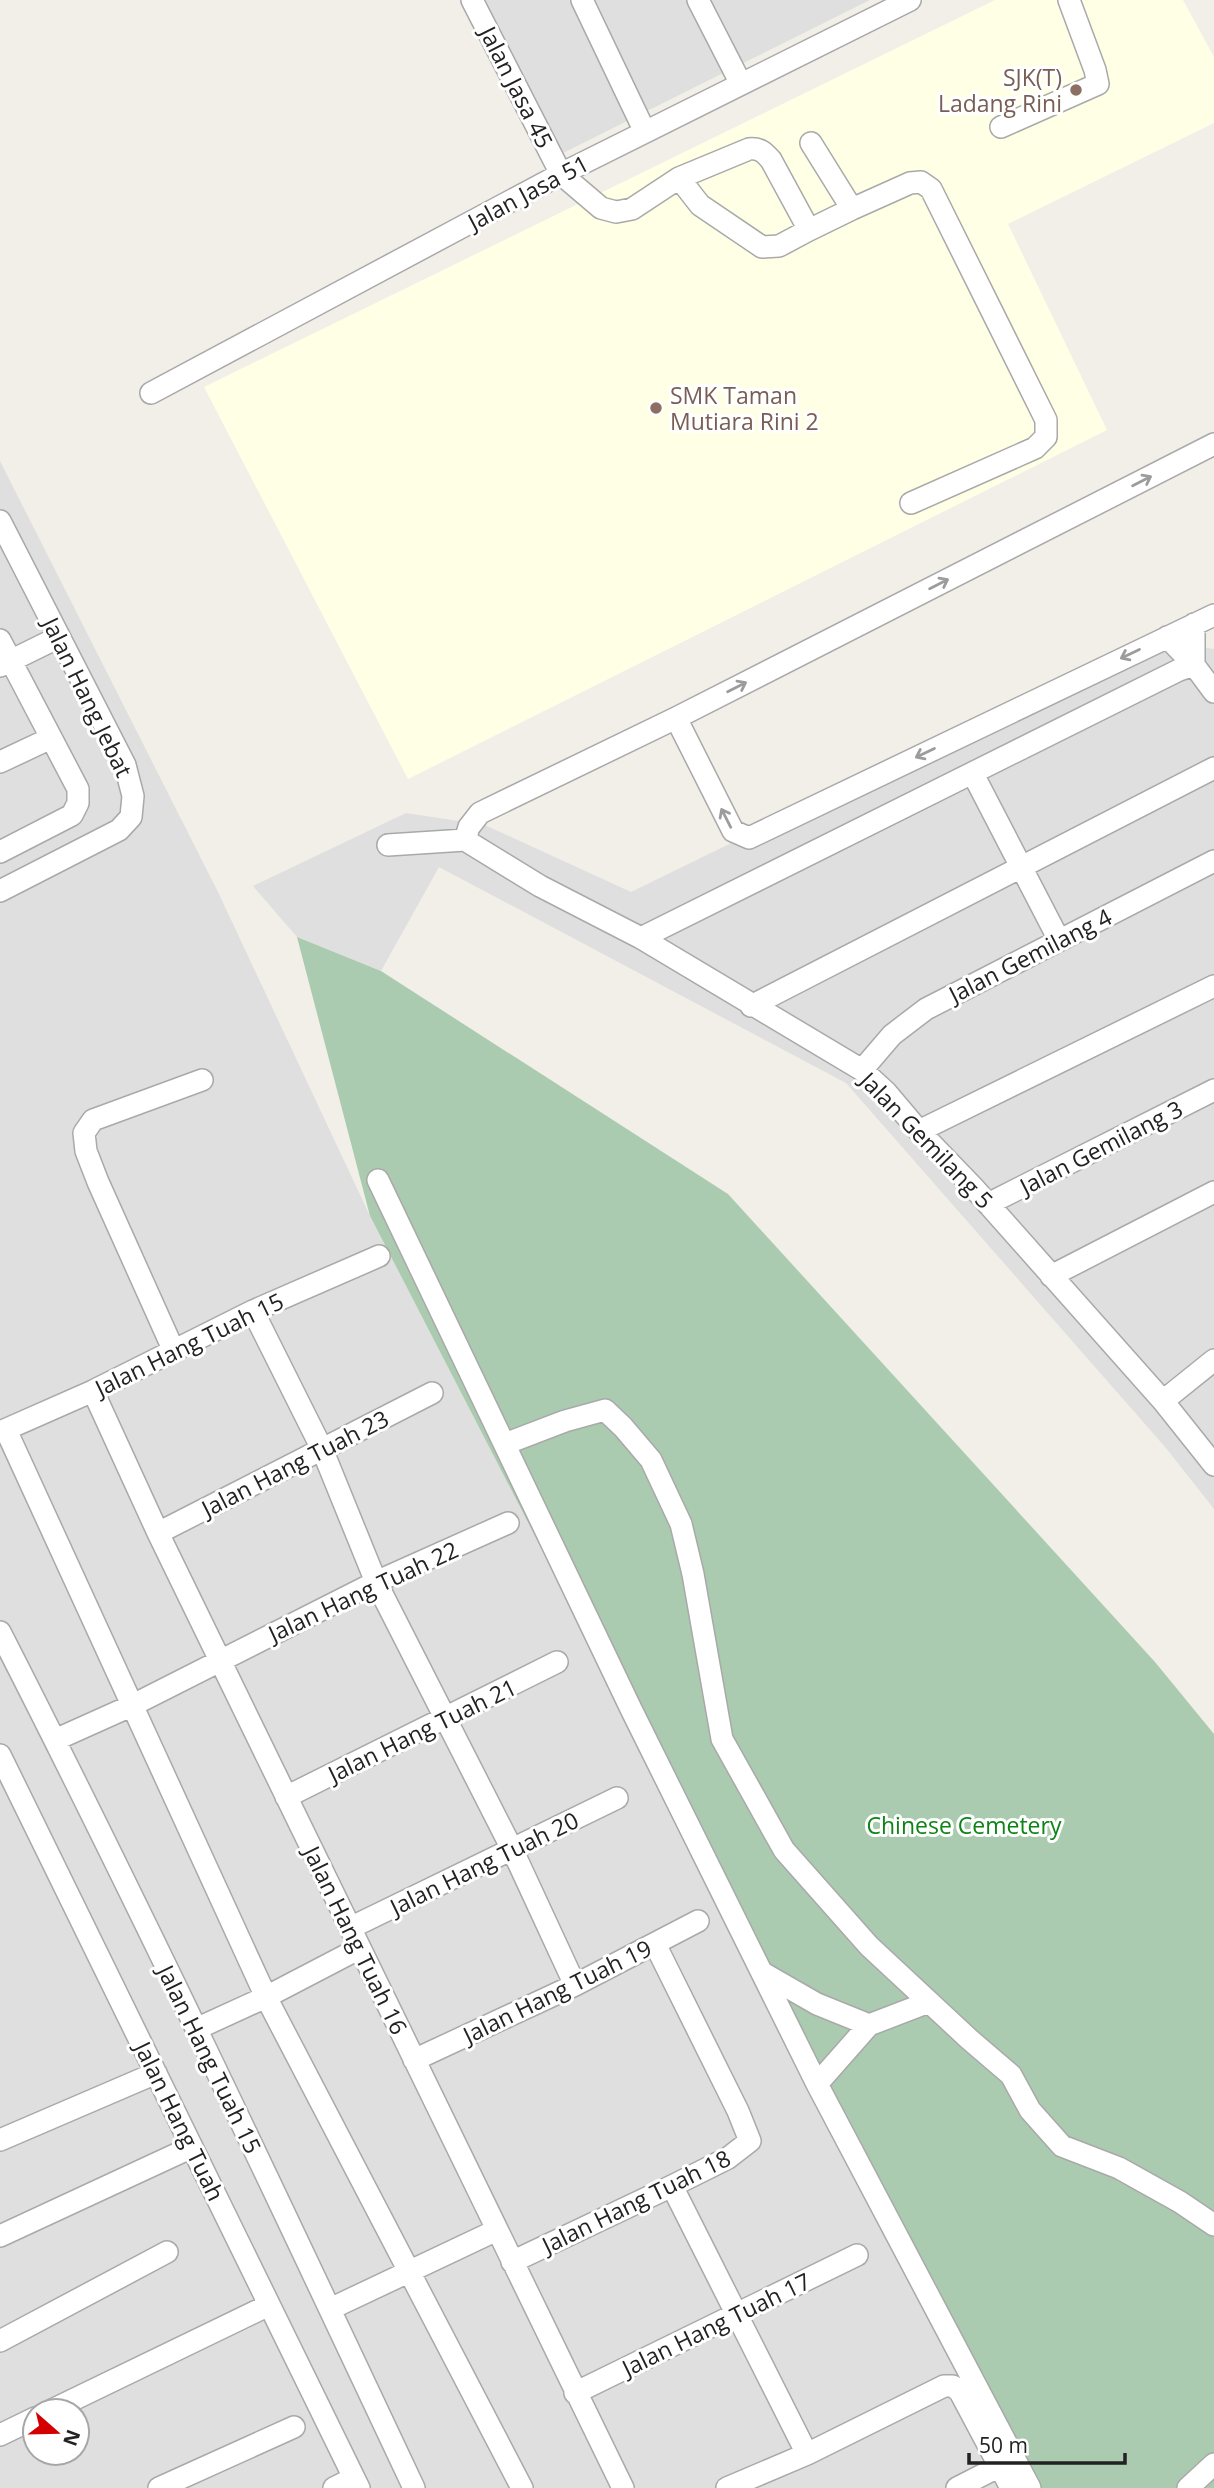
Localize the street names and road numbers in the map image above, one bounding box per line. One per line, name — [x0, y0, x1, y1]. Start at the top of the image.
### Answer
street label: Jalan Jasa 45 — [472, 19, 561, 153]
street label: Jalan Jasa 51 — [460, 147, 594, 238]
street label: Jalan Hang Jebat — [35, 610, 141, 782]
street label: Jalan Gemilang 4 — [941, 900, 1117, 1011]
street label: Jalan Gemilang 5 — [852, 1063, 1001, 1215]
street label: Jalan Gemilang 3 — [1012, 1092, 1188, 1203]
street label: Jalan Hang Tuah 15 — [88, 1284, 289, 1404]
street label: Jalan Hang Tuah 23 — [194, 1402, 394, 1525]
street label: Jalan Hang Tuah 22 — [261, 1533, 463, 1650]
street label: Jalan Hang Tuah 21 — [321, 1670, 522, 1790]
street label: Jalan Hang Tuah 20 — [383, 1803, 584, 1923]
street label: Jalan Hang Tuah 16 — [296, 1839, 416, 2040]
street label: Jalan Hang Tuah 19 — [456, 1931, 657, 2051]
street label: Jalan Hang Tuah 15 — [152, 1960, 268, 2158]
street label: Jalan Hang Tuah — [130, 2037, 230, 2205]
street label: Jalan Hang Tuah 18 — [535, 2141, 736, 2261]
street label: Jalan Hang Tuah 17 — [615, 2264, 816, 2384]

